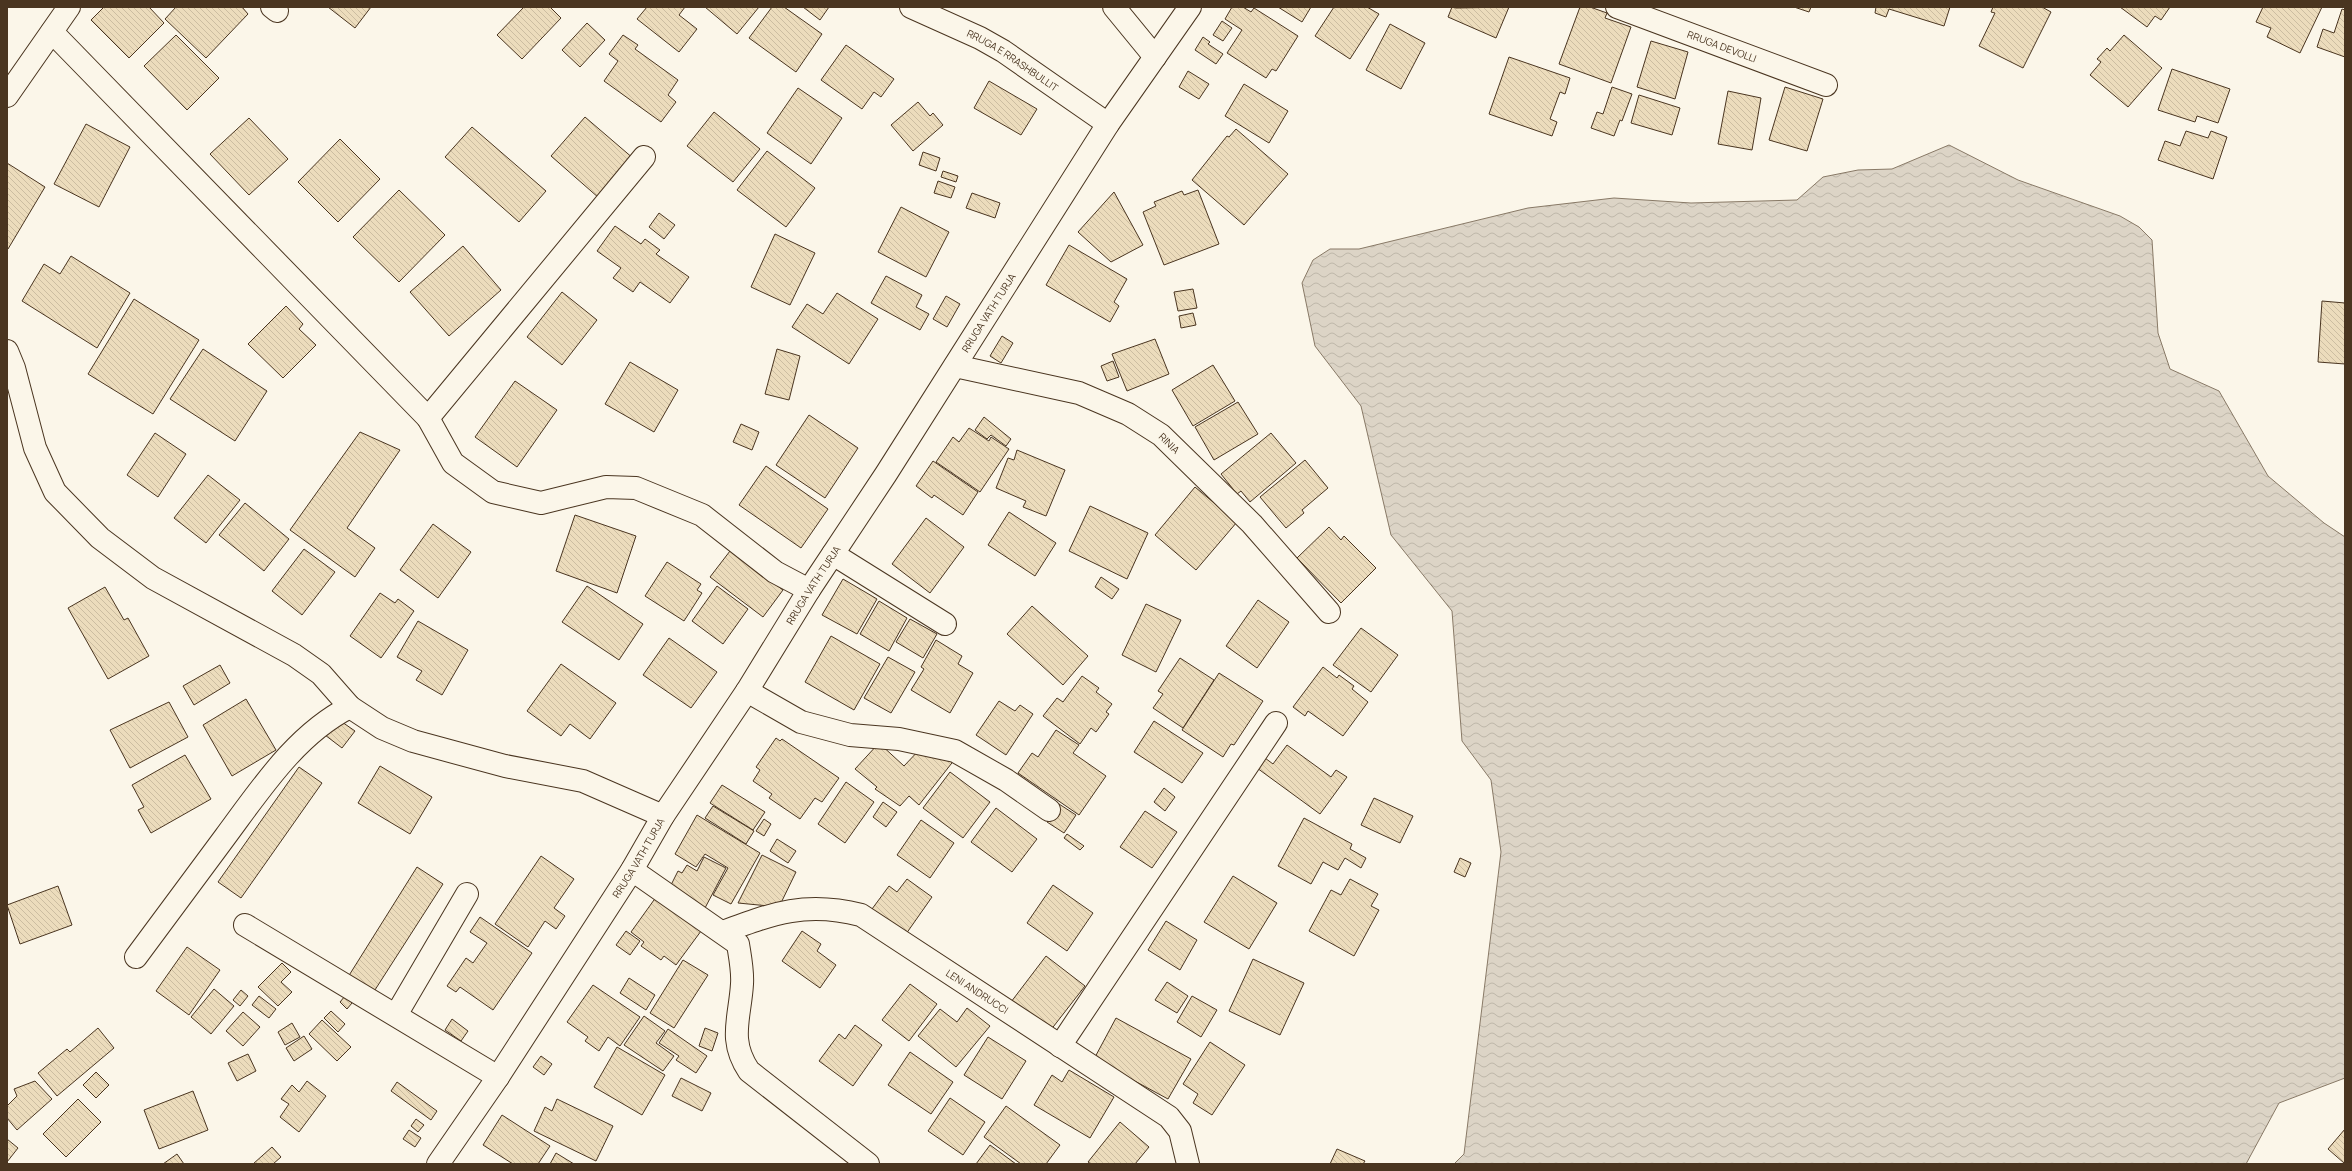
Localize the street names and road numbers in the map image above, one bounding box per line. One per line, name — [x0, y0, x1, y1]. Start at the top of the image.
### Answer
street label: RRUGA E RRASHBULLIT — [965, 26, 1061, 94]
street label: RRUGA DEVOLLI — [1685, 27, 1759, 65]
street label: RRUGA VATH TURJA — [958, 270, 1019, 355]
street label: RINIA — [1156, 430, 1183, 457]
street label: RRUGA VATH TURJA — [783, 542, 844, 627]
street label: RRUGA VATH TURJA — [609, 815, 668, 900]
street label: LENI ANDRUCCI — [943, 966, 1011, 1017]

